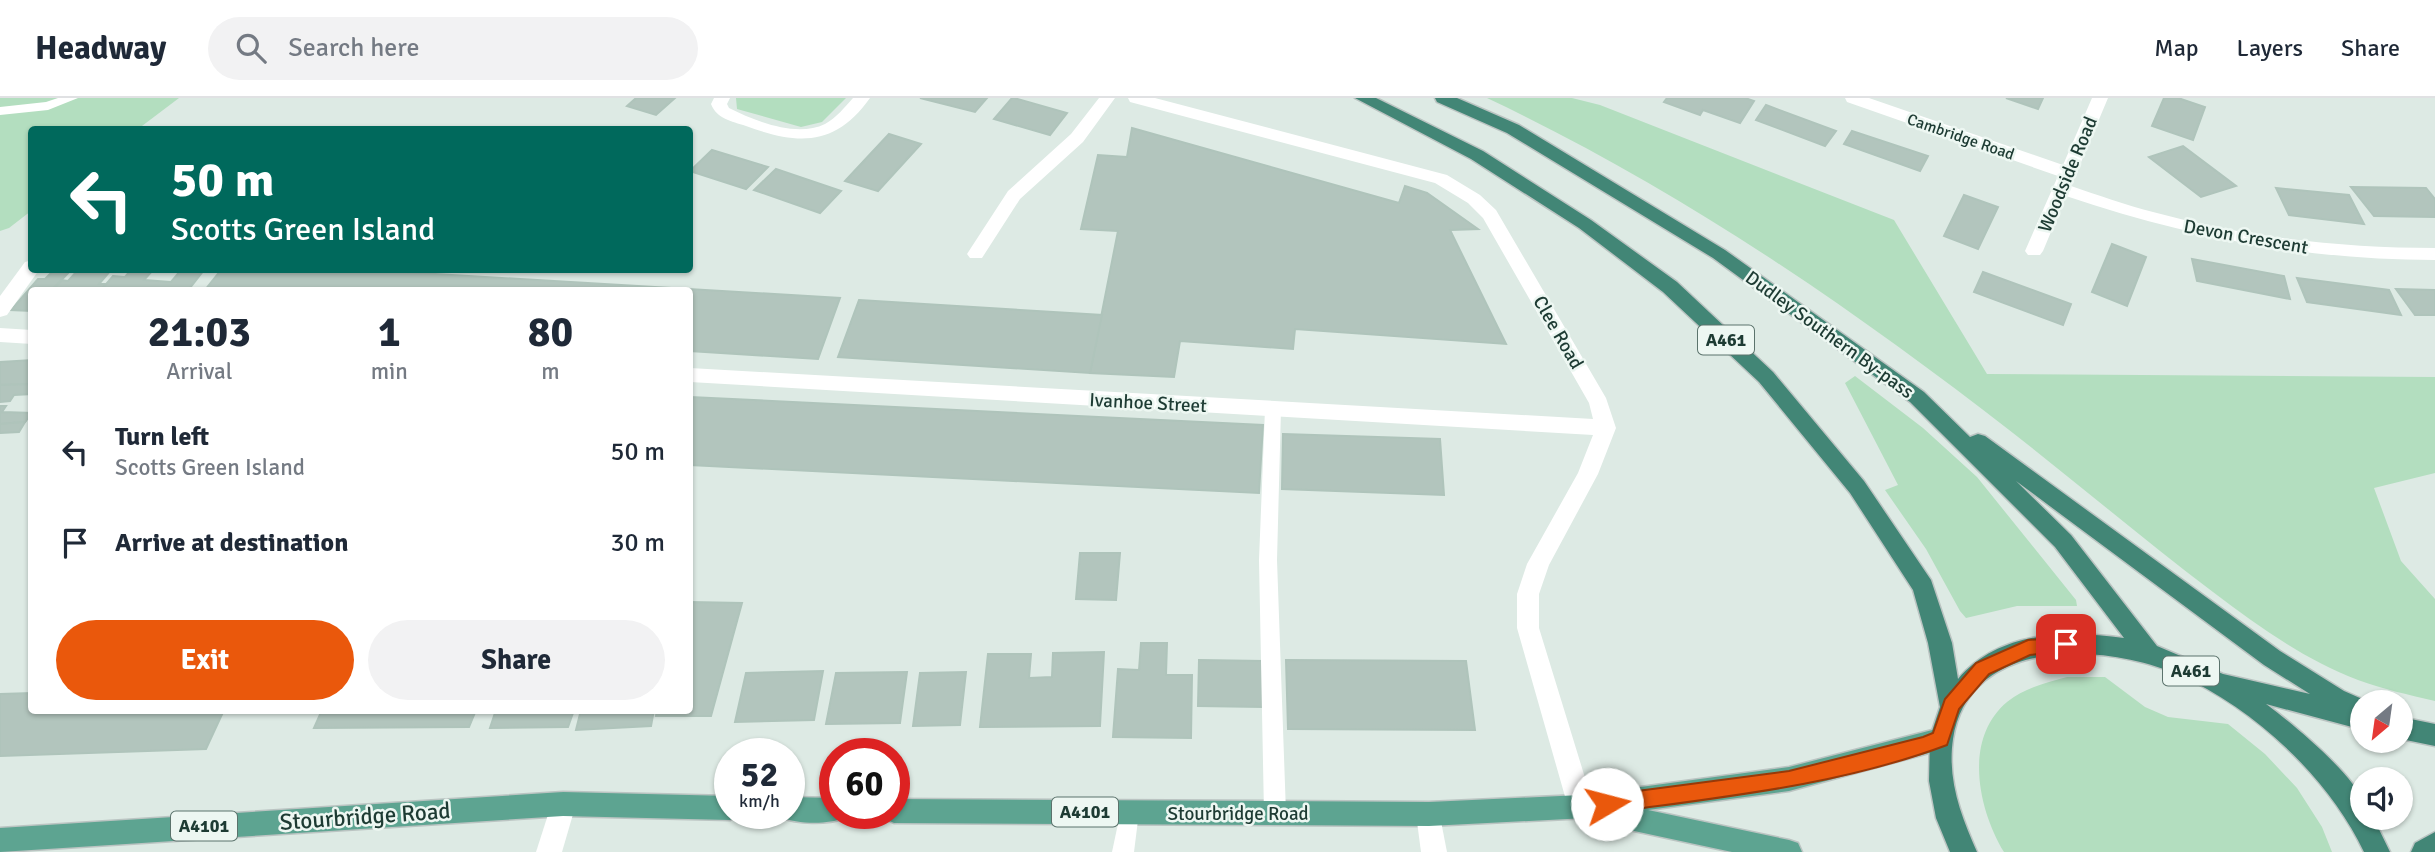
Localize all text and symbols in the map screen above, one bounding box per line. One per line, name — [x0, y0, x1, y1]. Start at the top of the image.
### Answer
search box — [208, 17, 698, 80]
text: Headway — [35, 28, 166, 69]
icon: search — [232, 29, 270, 67]
text: Search here — [288, 32, 419, 64]
text: Map — [2154, 33, 2199, 63]
text: Layers — [2237, 33, 2303, 63]
text: Share — [2341, 33, 2400, 63]
street label: Cambridge Road — [1904, 109, 2017, 165]
street label: Woodside Road — [2033, 113, 2103, 236]
text: 50 m — [171, 150, 274, 210]
icon: left — [56, 154, 147, 245]
text: Scotts Green Island — [171, 210, 435, 249]
street label: Devon Crescent — [2182, 214, 2310, 260]
street label: Dudley Southern By-pass — [1740, 266, 1918, 404]
street label: Clee Road — [1528, 292, 1589, 373]
text: 21:03 — [148, 307, 251, 358]
text: 1 — [378, 307, 401, 358]
text: 80 — [528, 307, 573, 358]
road number: A461 — [1698, 326, 1754, 354]
text: Arrival — [166, 357, 233, 386]
text: min — [371, 357, 408, 386]
text: m — [541, 357, 560, 386]
street label: Ivanhoe Street — [1089, 388, 1208, 418]
text: Turn left — [115, 421, 209, 453]
icon: left — [56, 433, 94, 471]
text: 50 m — [610, 436, 665, 468]
text: Scotts Green Island — [115, 453, 305, 482]
icon: arrive — [56, 524, 94, 562]
text: Arrive at destination — [115, 527, 348, 559]
text: 30 m — [610, 527, 665, 559]
pin — [2036, 614, 2096, 674]
button: Exit — [56, 620, 354, 700]
button: Share — [368, 620, 665, 700]
icon: arrive — [2047, 625, 2085, 663]
road number: A461 — [2163, 656, 2219, 686]
north arrow — [2350, 690, 2413, 752]
map controls — [2350, 690, 2413, 830]
speed limit sign: 60 — [819, 738, 910, 829]
text: 52 — [741, 753, 778, 796]
position arrow — [1570, 767, 1644, 841]
button: sound — [2350, 767, 2413, 830]
text: km/h — [739, 790, 780, 812]
street label: Stourbridge Road — [279, 796, 451, 837]
road number: A4101 — [1052, 798, 1118, 826]
street label: Stourbridge Road — [1167, 802, 1309, 826]
road number: A4101 — [171, 812, 237, 840]

